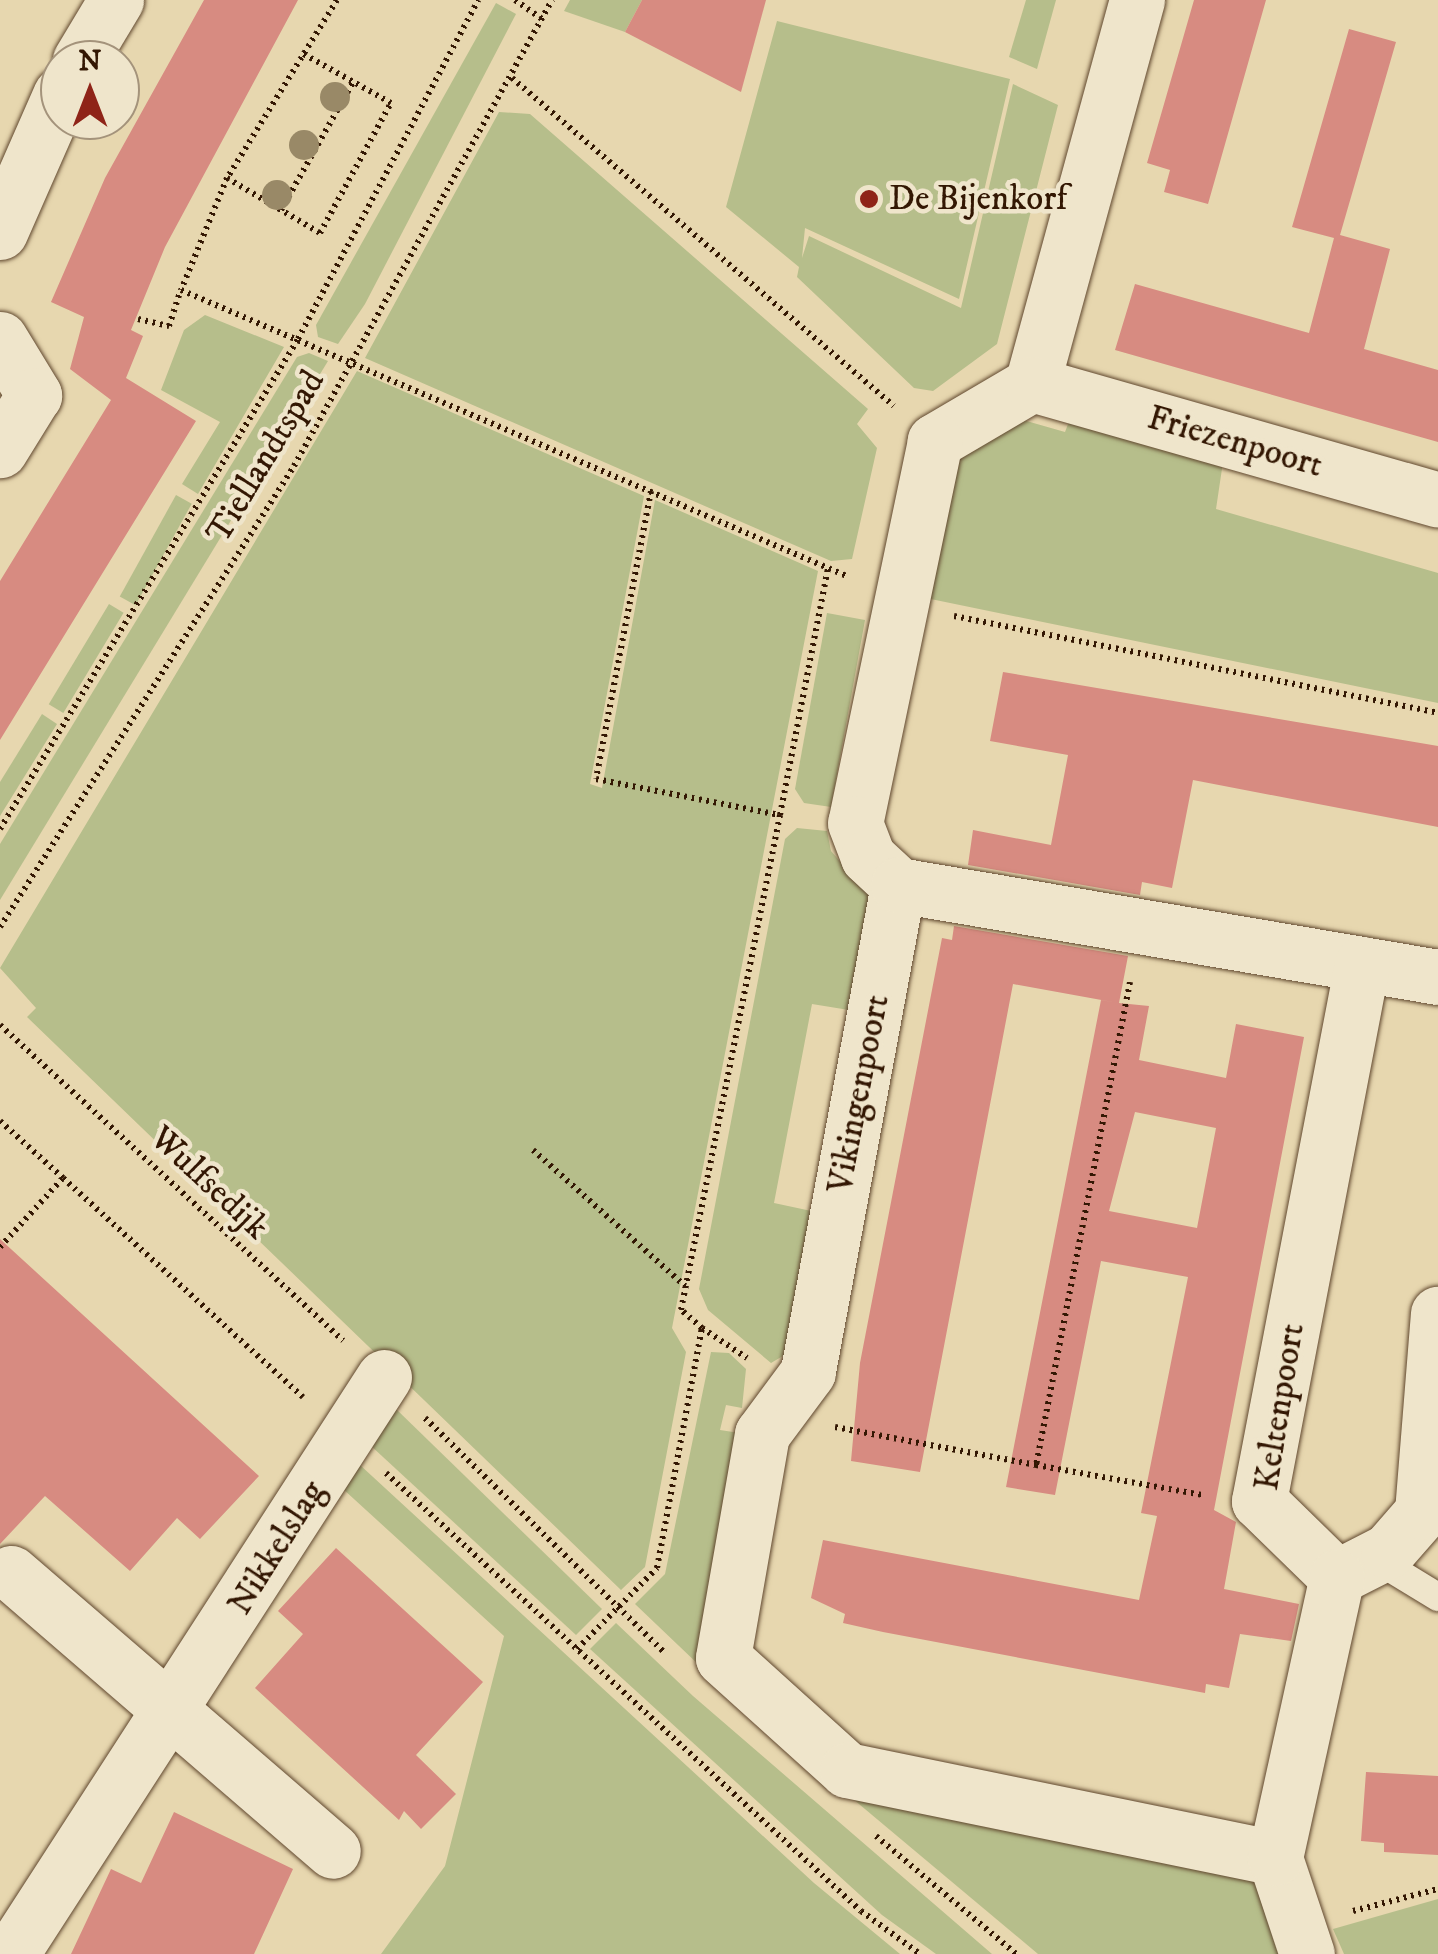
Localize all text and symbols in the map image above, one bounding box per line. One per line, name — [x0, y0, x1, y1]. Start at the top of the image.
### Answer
north arrow — [40, 40, 140, 140]
text: N — [79, 44, 101, 79]
place label: De Bijenkorf — [889, 178, 1067, 220]
marker: De Bijenkorf — [858, 188, 880, 210]
street label: Tiellandtspad — [198, 363, 334, 551]
street label: Friezenpoort — [1143, 397, 1327, 487]
street label: Vikingenpoort — [819, 991, 899, 1197]
street label: Wulfsedijk — [141, 1117, 277, 1249]
street label: Keltenpoort — [1246, 1320, 1314, 1494]
street label: Nikkelslag — [219, 1473, 335, 1623]

